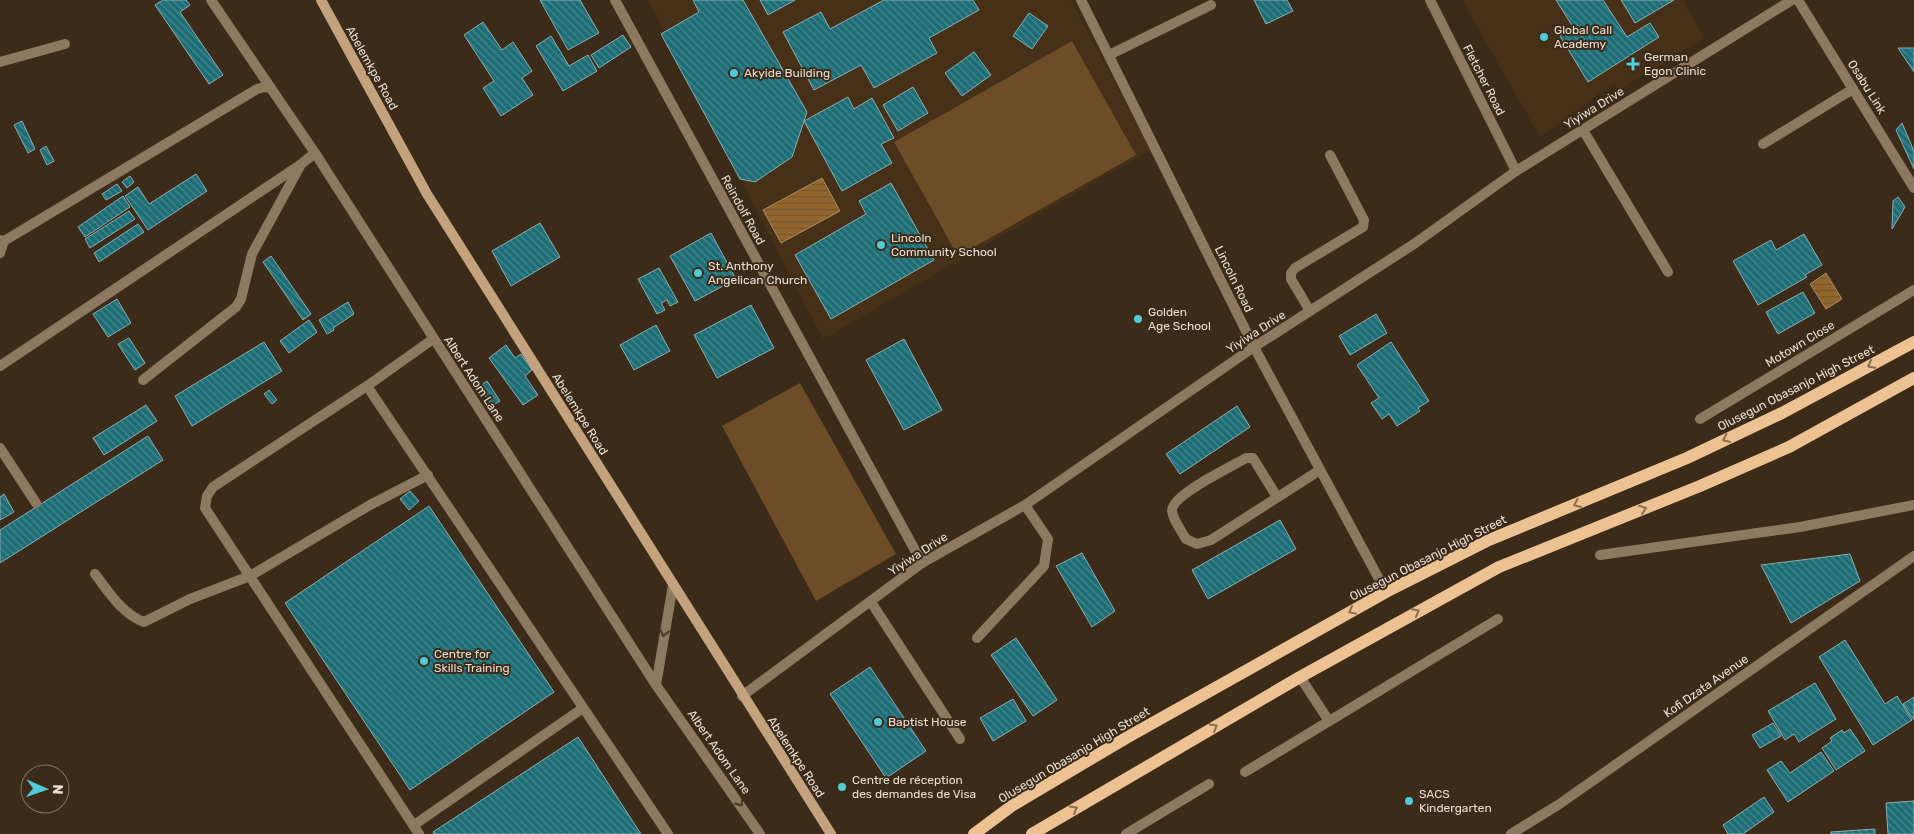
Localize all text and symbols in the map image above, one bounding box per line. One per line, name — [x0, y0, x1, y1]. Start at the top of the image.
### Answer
place label: Global Call Academy — [1554, 23, 1612, 51]
street label: Abelemkpe Road — [343, 24, 401, 112]
marker: Global Call Academy — [1538, 31, 1550, 43]
street label: Fletcher Road — [1460, 42, 1508, 118]
place label: German Egon Clinic — [1644, 50, 1706, 78]
marker: German Egon Clinic — [1626, 57, 1640, 71]
street label: Osabu Link — [1845, 57, 1890, 117]
place label: Akyide Building — [744, 66, 830, 80]
marker: Akyide Building — [728, 67, 740, 79]
street label: Yiyiwa Drive — [1562, 84, 1627, 132]
street label: Reindolf Road — [718, 173, 768, 247]
place label: Lincoln Community School — [891, 231, 997, 259]
marker: Lincoln Community School — [875, 239, 887, 251]
street label: Lincoln Road — [1212, 244, 1256, 314]
place label: St. Anthony Angelican Church — [708, 259, 807, 287]
marker: St. Anthony Angelican Church — [692, 267, 704, 279]
place label: Golden Age School — [1148, 305, 1211, 333]
street label: Yiyiwa Drive — [1224, 308, 1288, 356]
marker: Golden Age School — [1132, 313, 1144, 325]
street label: Motown Close — [1763, 318, 1837, 370]
street label: Albert Adom Lane — [441, 333, 507, 425]
street label: Olusegun Obasanjo High Street — [1715, 342, 1877, 434]
one-way arrow — [1867, 359, 1876, 369]
street label: Abelemkpe Road — [549, 371, 611, 457]
one-way arrow — [1722, 433, 1731, 444]
one-way arrow — [1573, 497, 1582, 508]
one-way arrow — [1638, 504, 1647, 515]
street label: Olusegun Obasanjo High Street — [1347, 512, 1509, 604]
street label: Yiyiwa Drive — [886, 530, 950, 578]
one-way arrow — [1348, 605, 1357, 615]
one-way arrow — [1410, 608, 1419, 618]
one-way arrow — [660, 629, 670, 638]
place label: Centre for Skills Training — [434, 647, 510, 675]
street label: Kofi Dzata Avenue — [1661, 651, 1751, 720]
marker: Centre for Skills Training — [418, 655, 430, 667]
street label: Olusegun Obasanjo High Street — [996, 704, 1152, 806]
street label: Albert Adom Lane — [685, 707, 753, 797]
street label: Abelemkpe Road — [765, 714, 827, 800]
place label: Baptist House — [888, 715, 967, 729]
marker: Baptist House — [872, 716, 884, 728]
one-way arrow — [1208, 724, 1217, 734]
north arrow — [20, 764, 70, 814]
place label: Centre de réception des demandes de Visa — [852, 773, 976, 801]
marker: Centre de réception des demandes de Visa — [836, 781, 848, 793]
text: N — [49, 784, 66, 795]
place label: SACS Kindergarten — [1419, 787, 1492, 815]
marker: SACS Kindergarten — [1403, 795, 1415, 807]
one-way arrow — [734, 798, 743, 807]
one-way arrow — [1068, 806, 1077, 816]

